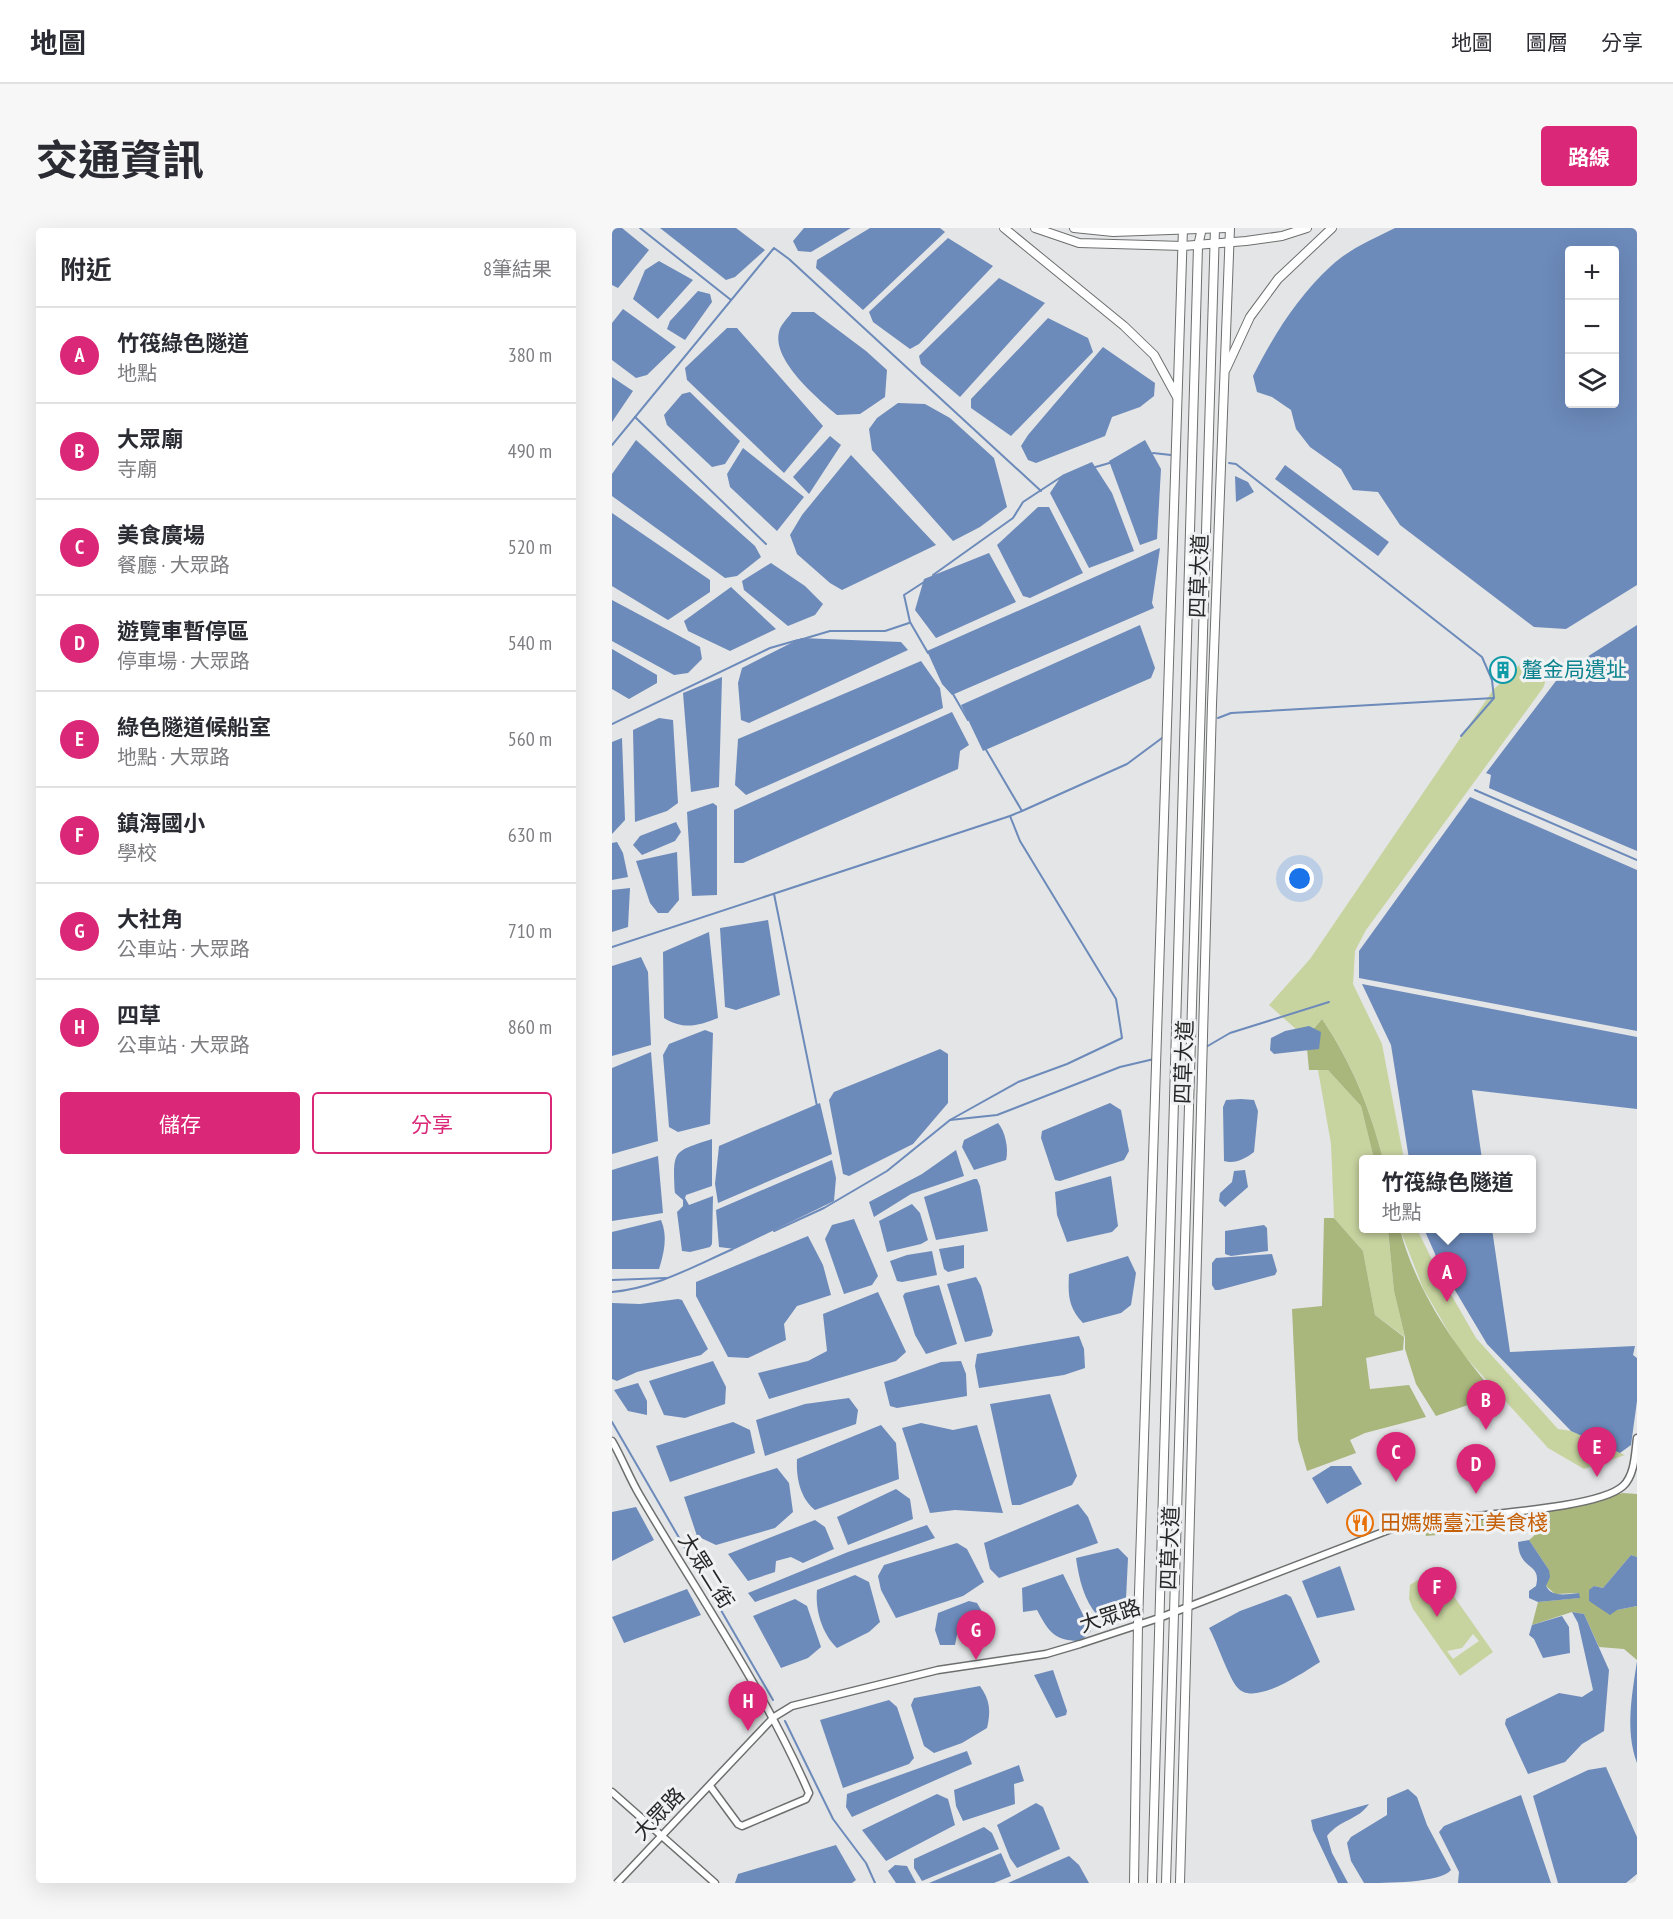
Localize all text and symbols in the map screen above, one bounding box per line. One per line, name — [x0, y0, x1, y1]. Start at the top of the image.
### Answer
text: 地圖 — [30, 24, 86, 61]
text: 地圖 — [1451, 29, 1493, 56]
text: 圖層 — [1526, 29, 1568, 56]
text: 分享 — [1601, 29, 1643, 56]
button: 路線 — [1541, 126, 1637, 186]
text: 交通資訊 — [36, 132, 204, 187]
map controls — [1565, 246, 1619, 408]
button: + — [1565, 246, 1619, 300]
text: 附近 — [60, 253, 112, 286]
text: 8筆結果 — [483, 256, 552, 282]
button: − — [1565, 300, 1619, 354]
text: 竹筏綠色隧道 — [117, 329, 249, 357]
text: A — [74, 342, 85, 368]
text: 380 m — [508, 342, 552, 368]
button: layers — [1565, 354, 1619, 408]
text: 地點 — [117, 360, 157, 386]
text: 大眾廟 — [117, 425, 183, 453]
text: B — [75, 438, 84, 464]
text: 490 m — [508, 438, 552, 464]
text: 寺廟 — [117, 456, 157, 482]
text: 美食廣場 — [117, 521, 205, 549]
text: C — [75, 534, 84, 560]
text: 520 m — [508, 534, 552, 560]
street label: 四草大道 — [1184, 534, 1213, 618]
text: 餐廳 · 大眾路 — [117, 552, 230, 578]
text: 遊覽車暫停區 — [117, 617, 249, 645]
text: D — [74, 630, 85, 656]
text: 540 m — [508, 630, 552, 656]
text: 停車場 · 大眾路 — [117, 648, 250, 674]
building icon: 釐金局遺址 — [1488, 655, 1518, 685]
place label: 釐金局遺址 — [1522, 656, 1627, 683]
text: 綠色隧道候船室 — [117, 713, 271, 741]
text: E — [75, 726, 84, 752]
text: 560 m — [508, 726, 552, 752]
text: 地點 · 大眾路 — [117, 744, 230, 770]
text: 鎮海國小 — [117, 809, 205, 837]
text: F — [75, 822, 84, 848]
text: 630 m — [508, 822, 552, 848]
text: 學校 — [117, 840, 157, 866]
your location — [1285, 864, 1314, 893]
text: 大社角 — [117, 905, 183, 933]
text: G — [74, 918, 85, 944]
text: 710 m — [508, 918, 552, 944]
text: 公車站 · 大眾路 — [117, 936, 250, 962]
text: 四草 — [117, 1001, 161, 1029]
text: H — [74, 1014, 85, 1040]
text: 860 m — [508, 1014, 552, 1040]
street label: 四草大道 — [1169, 1020, 1198, 1104]
text: 公車站 · 大眾路 — [117, 1032, 250, 1058]
button: 儲存 — [60, 1092, 300, 1154]
button: 分享 — [312, 1092, 552, 1154]
popup — [1359, 1155, 1536, 1233]
text: 竹筏綠色隧道 — [1381, 1168, 1514, 1196]
text: 地點 — [1381, 1199, 1421, 1225]
pin: A — [1428, 1252, 1466, 1302]
pin: B — [1466, 1380, 1506, 1430]
pin: E — [1578, 1428, 1616, 1477]
pin: C — [1376, 1432, 1416, 1482]
pin: D — [1456, 1444, 1496, 1494]
street label: 四草大道 — [1155, 1506, 1184, 1590]
restaurant icon: 田媽媽臺江美食棧 — [1345, 1508, 1375, 1538]
place label: 田媽媽臺江美食棧 — [1380, 1509, 1548, 1536]
street label: 大眾二街 — [673, 1528, 740, 1614]
pin: F — [1418, 1568, 1456, 1617]
street label: 大眾路 — [1076, 1593, 1144, 1638]
pin: G — [956, 1610, 996, 1660]
pin: H — [728, 1682, 768, 1731]
street label: 大眾路 — [627, 1782, 690, 1846]

